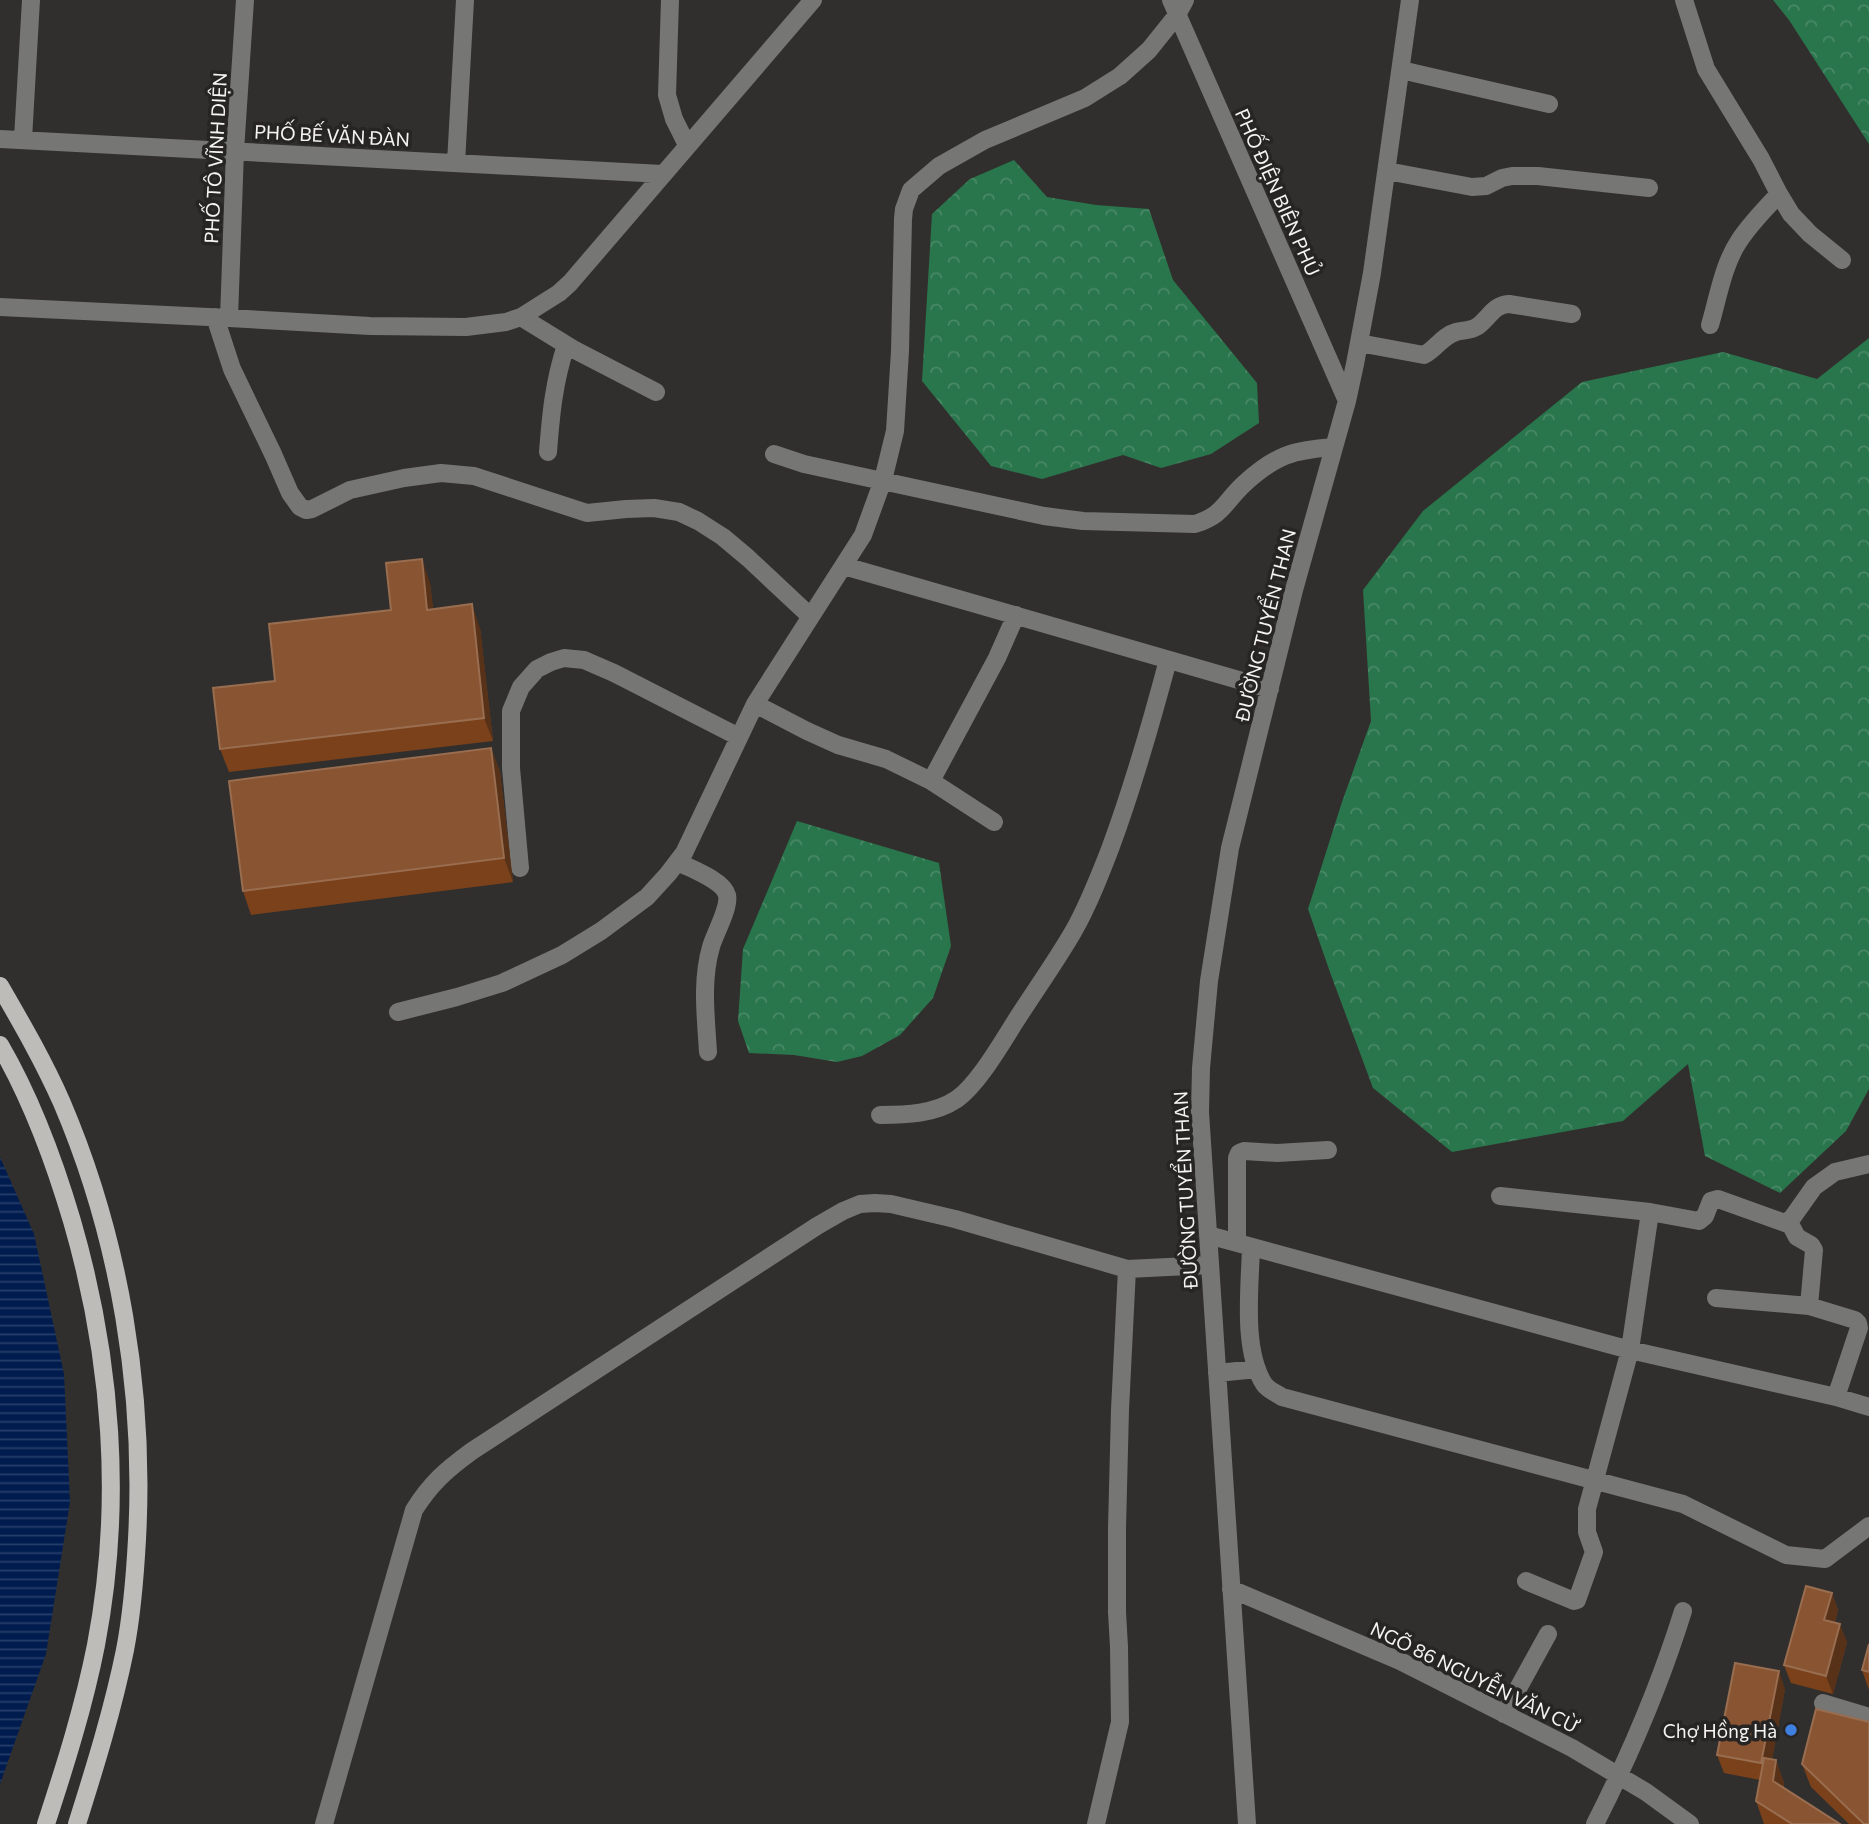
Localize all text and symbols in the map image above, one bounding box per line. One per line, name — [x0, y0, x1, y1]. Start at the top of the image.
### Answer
street label: PHỐ TÔ VĨNH DIỆN — [196, 72, 231, 244]
street label: PHỐ ĐIỆN BIÊN PHỦ — [1231, 104, 1328, 279]
street label: PHỐ BẾ VĂN ĐÀN — [253, 116, 411, 151]
street label: ĐƯỜNG TUYỂN THAN — [1227, 525, 1300, 725]
street label: ĐƯỜNG TUYỂN THAN — [1165, 1091, 1202, 1291]
street label: NGÕ 86 NGUYỄN VĂN CỪ — [1367, 1614, 1585, 1738]
place label: Chợ Hồng Hà — [1663, 1719, 1777, 1742]
marker: Chợ Hồng Hà — [1783, 1722, 1799, 1738]

